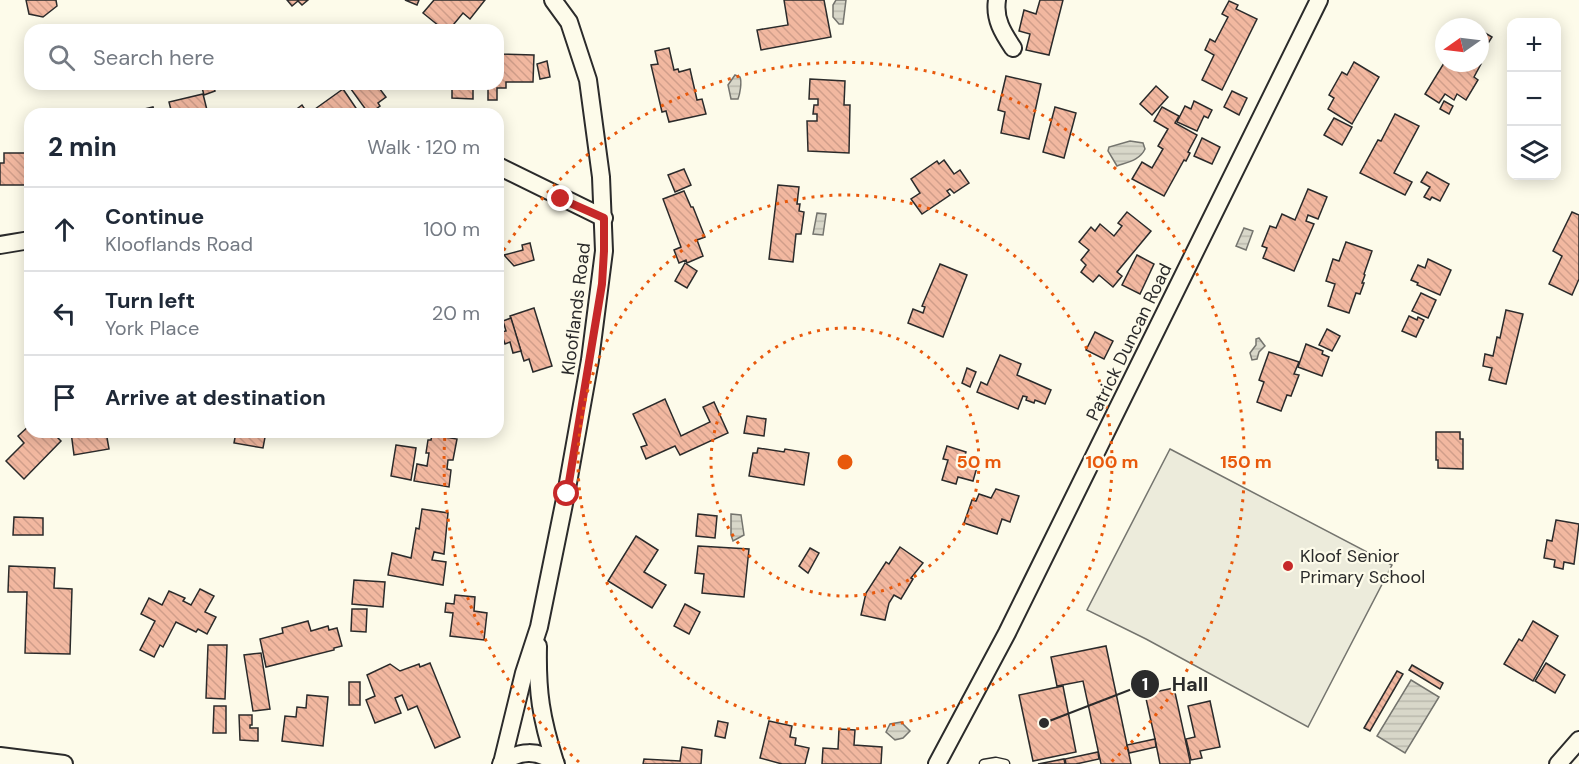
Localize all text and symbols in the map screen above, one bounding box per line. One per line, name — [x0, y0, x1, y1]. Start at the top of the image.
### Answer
north arrow — [1435, 18, 1489, 72]
map controls — [1507, 18, 1561, 180]
button: + — [1507, 18, 1561, 72]
search box — [24, 24, 504, 90]
icon: search — [45, 41, 78, 74]
text: Search here — [93, 43, 214, 72]
button: − — [1507, 72, 1561, 126]
button: layers — [1507, 126, 1561, 180]
text: 2 min — [48, 130, 117, 164]
text: Walk · 120 m — [367, 134, 480, 160]
route end — [547, 185, 573, 211]
text: Continue — [105, 202, 204, 231]
icon: ahead — [48, 213, 81, 246]
text: 100 m — [423, 216, 480, 242]
text: Klooflands Road — [105, 231, 253, 257]
street label: Klooflands Road — [556, 241, 596, 377]
street label: Patrick Duncan Road — [1081, 259, 1177, 425]
text: Turn left — [105, 286, 195, 315]
icon: left — [48, 297, 81, 330]
text: 20 m — [432, 300, 480, 326]
text: York Place — [105, 315, 199, 341]
icon: arrive — [48, 381, 81, 414]
text: Arrive at destination — [105, 383, 326, 412]
text: 50 m — [956, 450, 1002, 474]
text: 100 m — [1085, 450, 1139, 474]
text: 150 m — [1220, 450, 1272, 474]
centre of rings — [835, 452, 855, 472]
route start — [553, 480, 579, 506]
place label: Kloof Senior Primary School — [1300, 544, 1425, 589]
marker: Kloof Senior Primary School — [1281, 559, 1295, 573]
callout: Hall — [1130, 665, 1221, 703]
text: Hall — [1172, 671, 1208, 697]
text: 1 — [1142, 672, 1148, 696]

